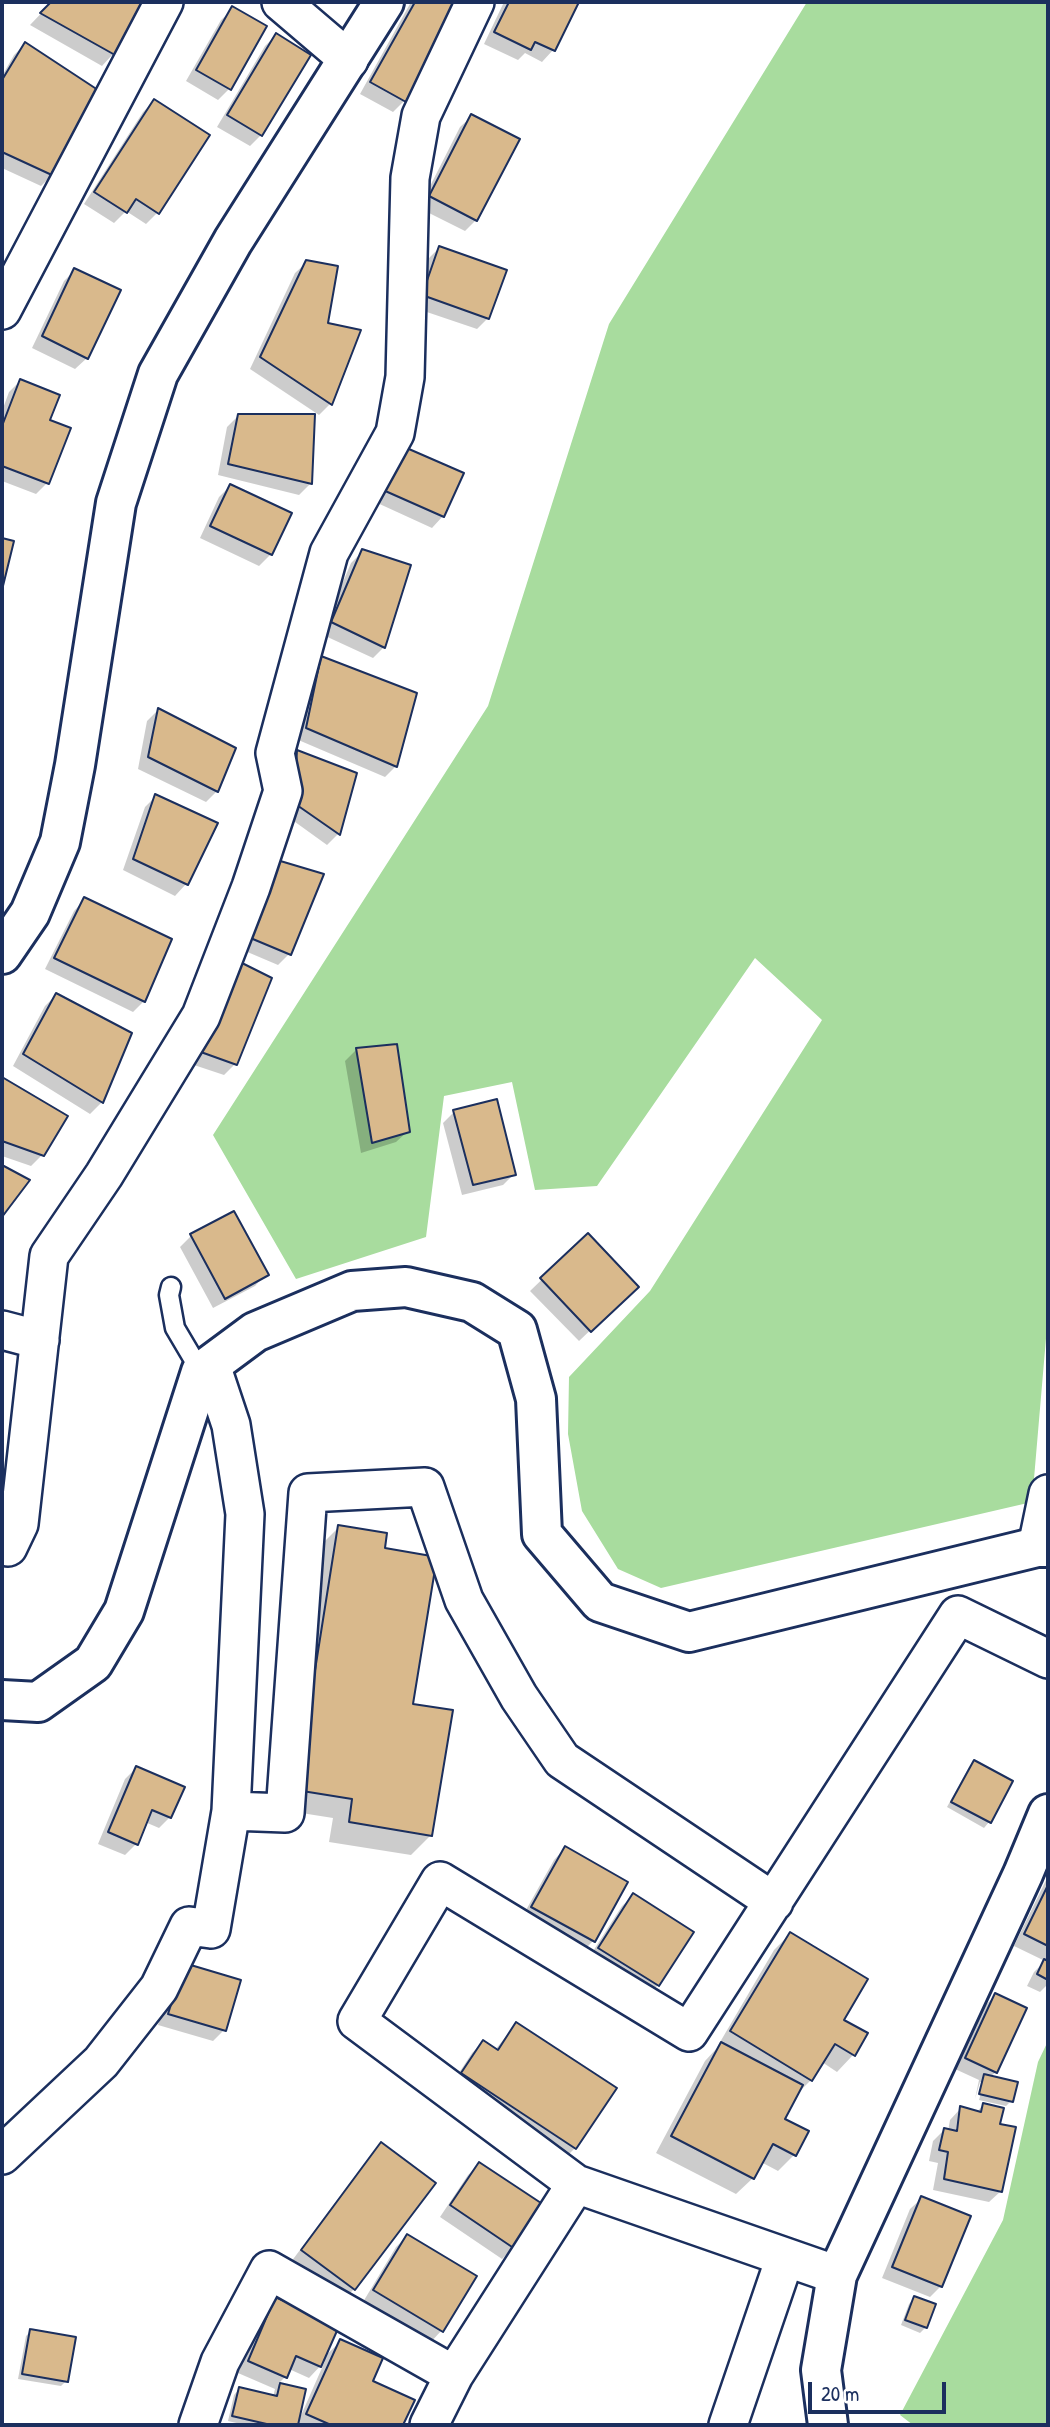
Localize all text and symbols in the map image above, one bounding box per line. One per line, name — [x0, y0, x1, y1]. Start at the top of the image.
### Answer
scale bar — [812, 2368, 950, 2412]
text: 20 m — [821, 2379, 859, 2408]

